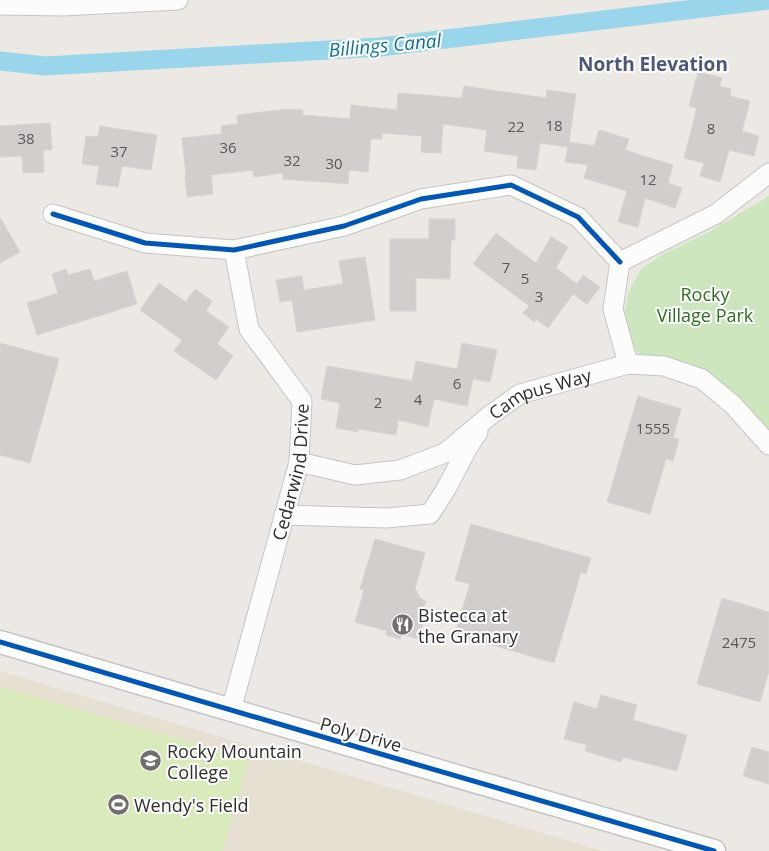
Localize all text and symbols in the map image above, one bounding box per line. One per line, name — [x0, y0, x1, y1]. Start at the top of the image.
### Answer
water label: Billings Canal — [328, 27, 444, 63]
district label: North Elevation — [578, 51, 728, 77]
house number: 18 — [545, 115, 563, 135]
house number: 22 — [507, 116, 525, 136]
house number: 8 — [707, 118, 715, 138]
house number: 38 — [17, 128, 35, 148]
house number: 36 — [219, 137, 237, 157]
house number: 37 — [110, 141, 128, 161]
house number: 32 — [283, 150, 301, 170]
house number: 30 — [325, 153, 343, 173]
house number: 12 — [639, 169, 657, 189]
house number: 7 — [502, 257, 510, 277]
house number: 5 — [521, 268, 529, 288]
park label: Rocky Village Park — [657, 282, 754, 327]
house number: 3 — [535, 286, 543, 306]
street label: Campus Way — [484, 363, 595, 425]
house number: 6 — [453, 373, 461, 393]
house number: 4 — [414, 389, 423, 409]
house number: 2 — [374, 392, 382, 412]
street label: Cedarwind Drive — [266, 403, 314, 543]
house number: 1555 — [636, 418, 670, 438]
place label: Bistecca at the Granary — [418, 603, 519, 648]
restaurant icon: Bistecca at the Granary — [390, 613, 414, 637]
house number: 2475 — [722, 632, 756, 652]
street label: Poly Drive — [317, 711, 405, 757]
place label: Rocky Mountain College — [167, 739, 302, 784]
school or university icon: Rocky Mountain College — [139, 749, 163, 773]
sports icon: Wendy's Field — [106, 793, 130, 817]
place label: Wendy's Field — [134, 793, 249, 817]

